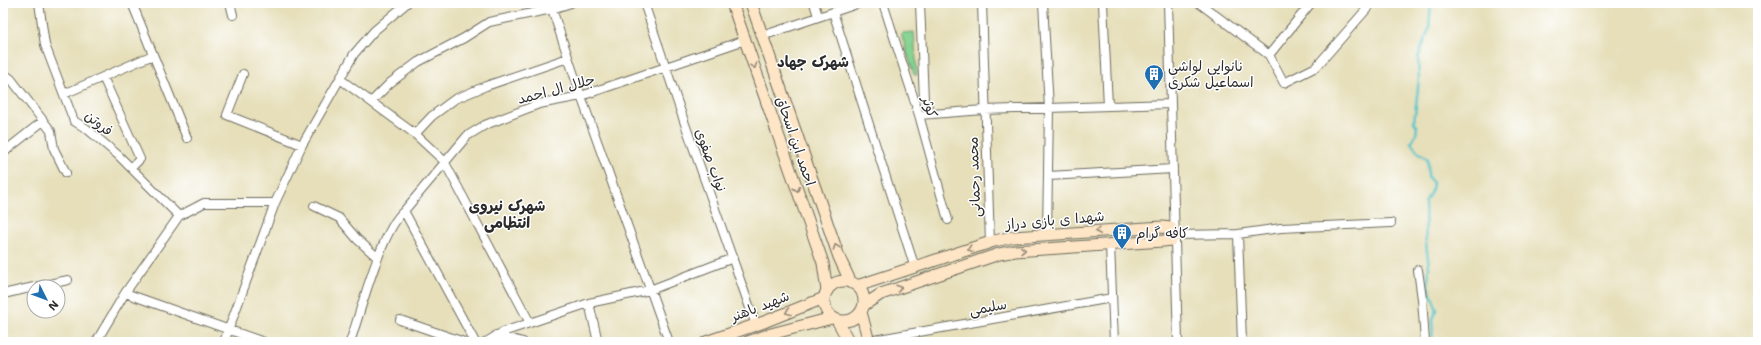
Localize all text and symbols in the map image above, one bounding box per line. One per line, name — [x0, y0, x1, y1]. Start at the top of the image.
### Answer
district label: شهرک جهاد — [777, 52, 849, 72]
place label: نانوایی لواشی اسماعیل شکری — [1168, 57, 1253, 91]
one-way arrow — [750, 63, 758, 70]
building icon: نانوایی لواشی اسماعیل شکری — [1143, 63, 1165, 91]
street label: جلال ال احمد — [515, 70, 597, 108]
street label: کوثر — [918, 93, 942, 120]
street label: احمد ابن اسحاق — [772, 94, 820, 188]
street label: فروتن — [81, 106, 117, 140]
street label: نواب صفوی — [691, 126, 731, 194]
street label: محمد رحمانی — [964, 136, 984, 218]
one-way arrow — [792, 185, 801, 192]
district label: شهرک نیروی انتظامی — [469, 196, 545, 233]
street label: شهدا ی بازی دراز — [1004, 207, 1105, 233]
building icon: کافه گرام — [1111, 222, 1133, 250]
place label: کافه گرام — [1136, 224, 1189, 244]
one-way arrow — [1095, 227, 1101, 236]
one-way arrow — [832, 243, 840, 250]
one-way arrow — [967, 244, 974, 253]
one-way arrow — [1020, 246, 1026, 255]
north arrow — [26, 279, 66, 319]
one-way arrow — [895, 284, 902, 292]
street label: شهید باهنر — [727, 287, 792, 326]
street label: سلیمی — [968, 295, 1008, 319]
text: N — [44, 297, 62, 314]
one-way arrow — [785, 308, 792, 316]

